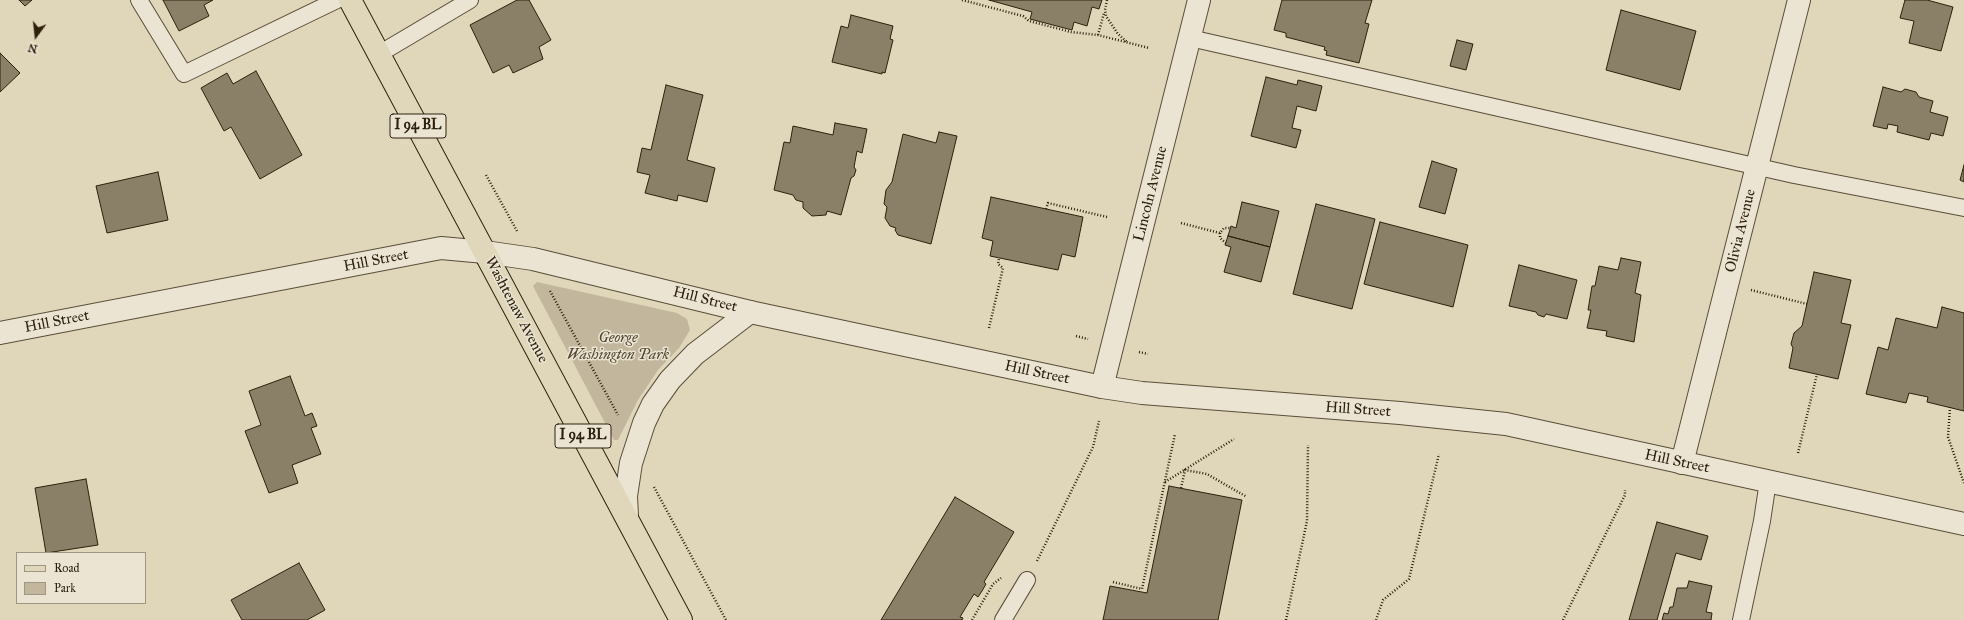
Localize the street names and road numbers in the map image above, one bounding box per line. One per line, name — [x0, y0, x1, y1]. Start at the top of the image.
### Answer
road number: I 94 BL — [390, 114, 446, 138]
street label: Lincoln Avenue — [1130, 144, 1172, 244]
street label: Olivia Avenue — [1722, 187, 1760, 275]
street label: Hill Street — [342, 246, 410, 276]
street label: Washtenaw Avenue — [480, 254, 552, 366]
street label: Hill Street — [671, 283, 739, 317]
street label: Hill Street — [23, 307, 91, 337]
street label: Hill Street — [1003, 357, 1071, 389]
street label: Hill Street — [1325, 399, 1391, 421]
road number: I 94 BL — [555, 424, 611, 448]
street label: Hill Street — [1643, 446, 1711, 478]

